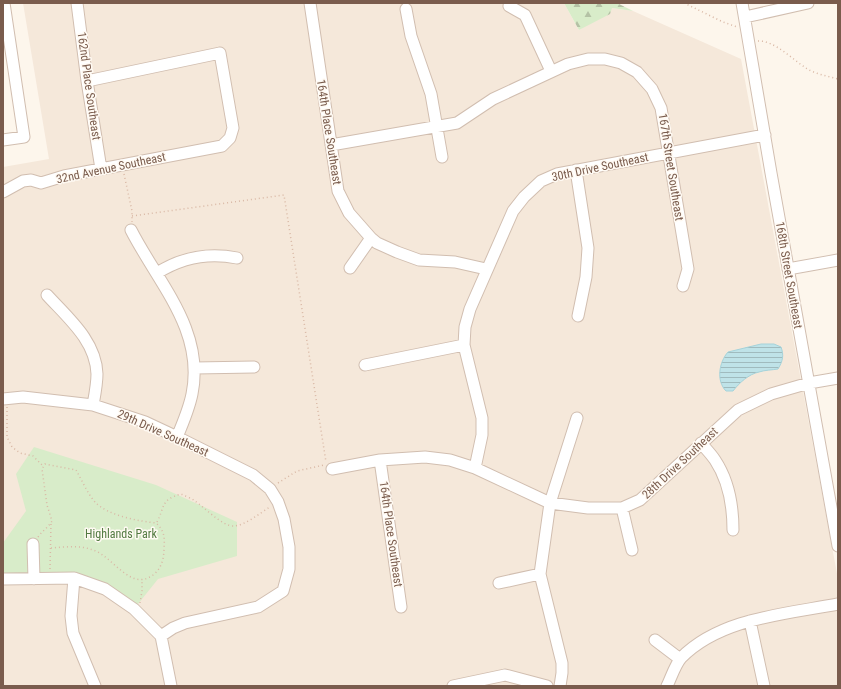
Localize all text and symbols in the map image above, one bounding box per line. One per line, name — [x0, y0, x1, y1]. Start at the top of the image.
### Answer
street label: 162nd Place Southeast — [74, 31, 104, 141]
street label: 164th Place Southeast — [314, 78, 344, 186]
street label: 167th Street Southeast — [656, 112, 686, 222]
street label: 32nd Avenue Southeast — [55, 149, 167, 186]
street label: 30th Drive Southeast — [550, 150, 650, 184]
street label: 168th Street Southeast — [773, 220, 805, 330]
street label: 29th Drive Southeast — [115, 407, 211, 460]
street label: 28th Drive Southeast — [639, 424, 721, 502]
street label: 164th Place Southeast — [377, 480, 405, 588]
park label: Highlands Park — [85, 527, 157, 541]

